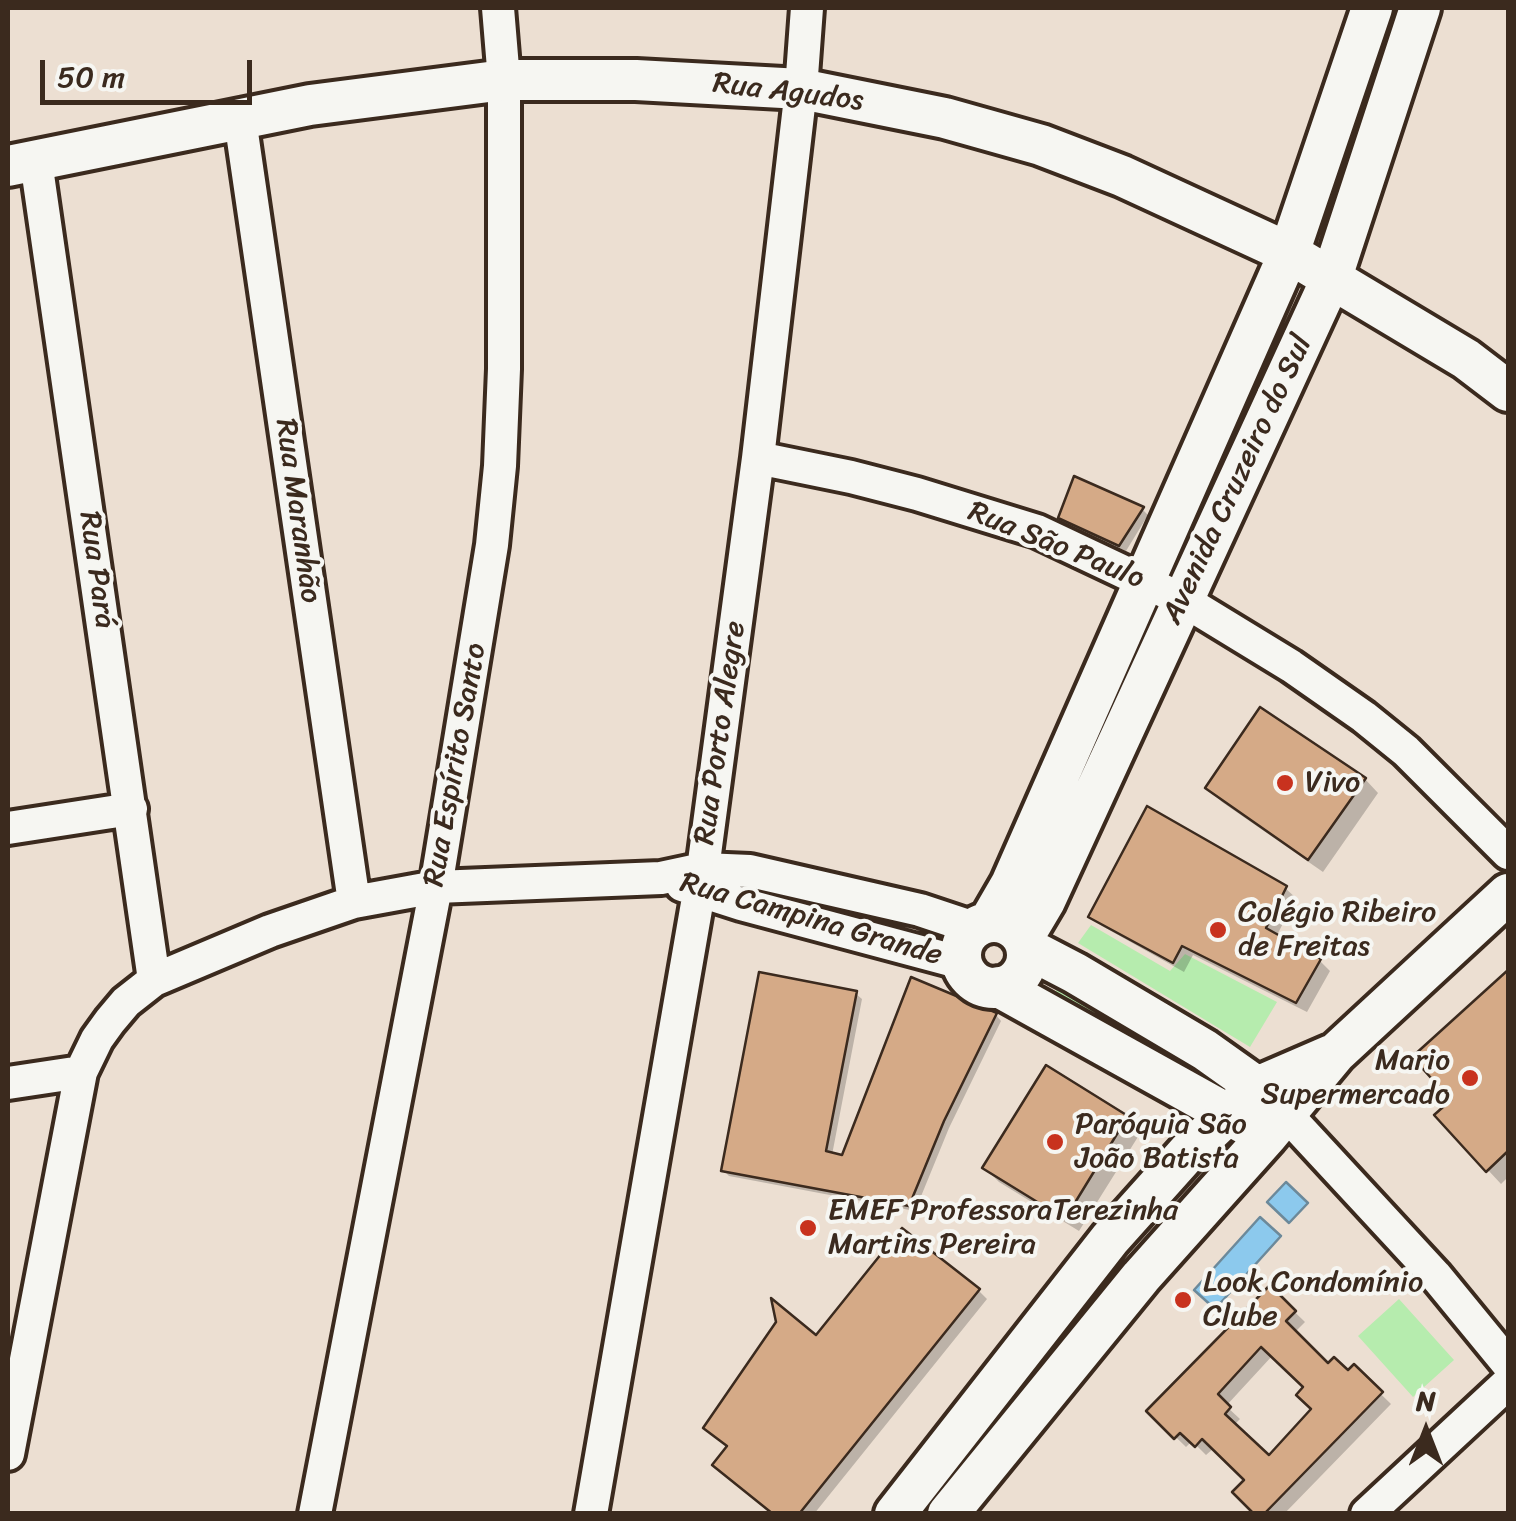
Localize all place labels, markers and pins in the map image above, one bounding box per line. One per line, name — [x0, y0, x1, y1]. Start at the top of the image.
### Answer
place label: Vivo — [1305, 765, 1360, 801]
marker: Vivo — [1274, 772, 1296, 794]
place label: Colégio Ribeiro de Freitas — [1238, 895, 1436, 966]
marker: Colégio Ribeiro de Freitas — [1207, 919, 1229, 941]
place label: Mario Supermercado — [1261, 1043, 1450, 1114]
marker: Mario Supermercado — [1459, 1067, 1481, 1089]
place label: Paróquia São João Batista — [1075, 1107, 1247, 1178]
marker: Paróquia São João Batista — [1044, 1131, 1066, 1153]
place label: EMEF ProfessoraTerezinha Martins Pereira — [828, 1193, 1178, 1264]
marker: EMEF ProfessoraTerezinha Martins Pereira — [797, 1217, 819, 1239]
place label: Look Condomínio Clube — [1203, 1265, 1423, 1336]
marker: Look Condomínio Clube — [1172, 1289, 1194, 1311]

